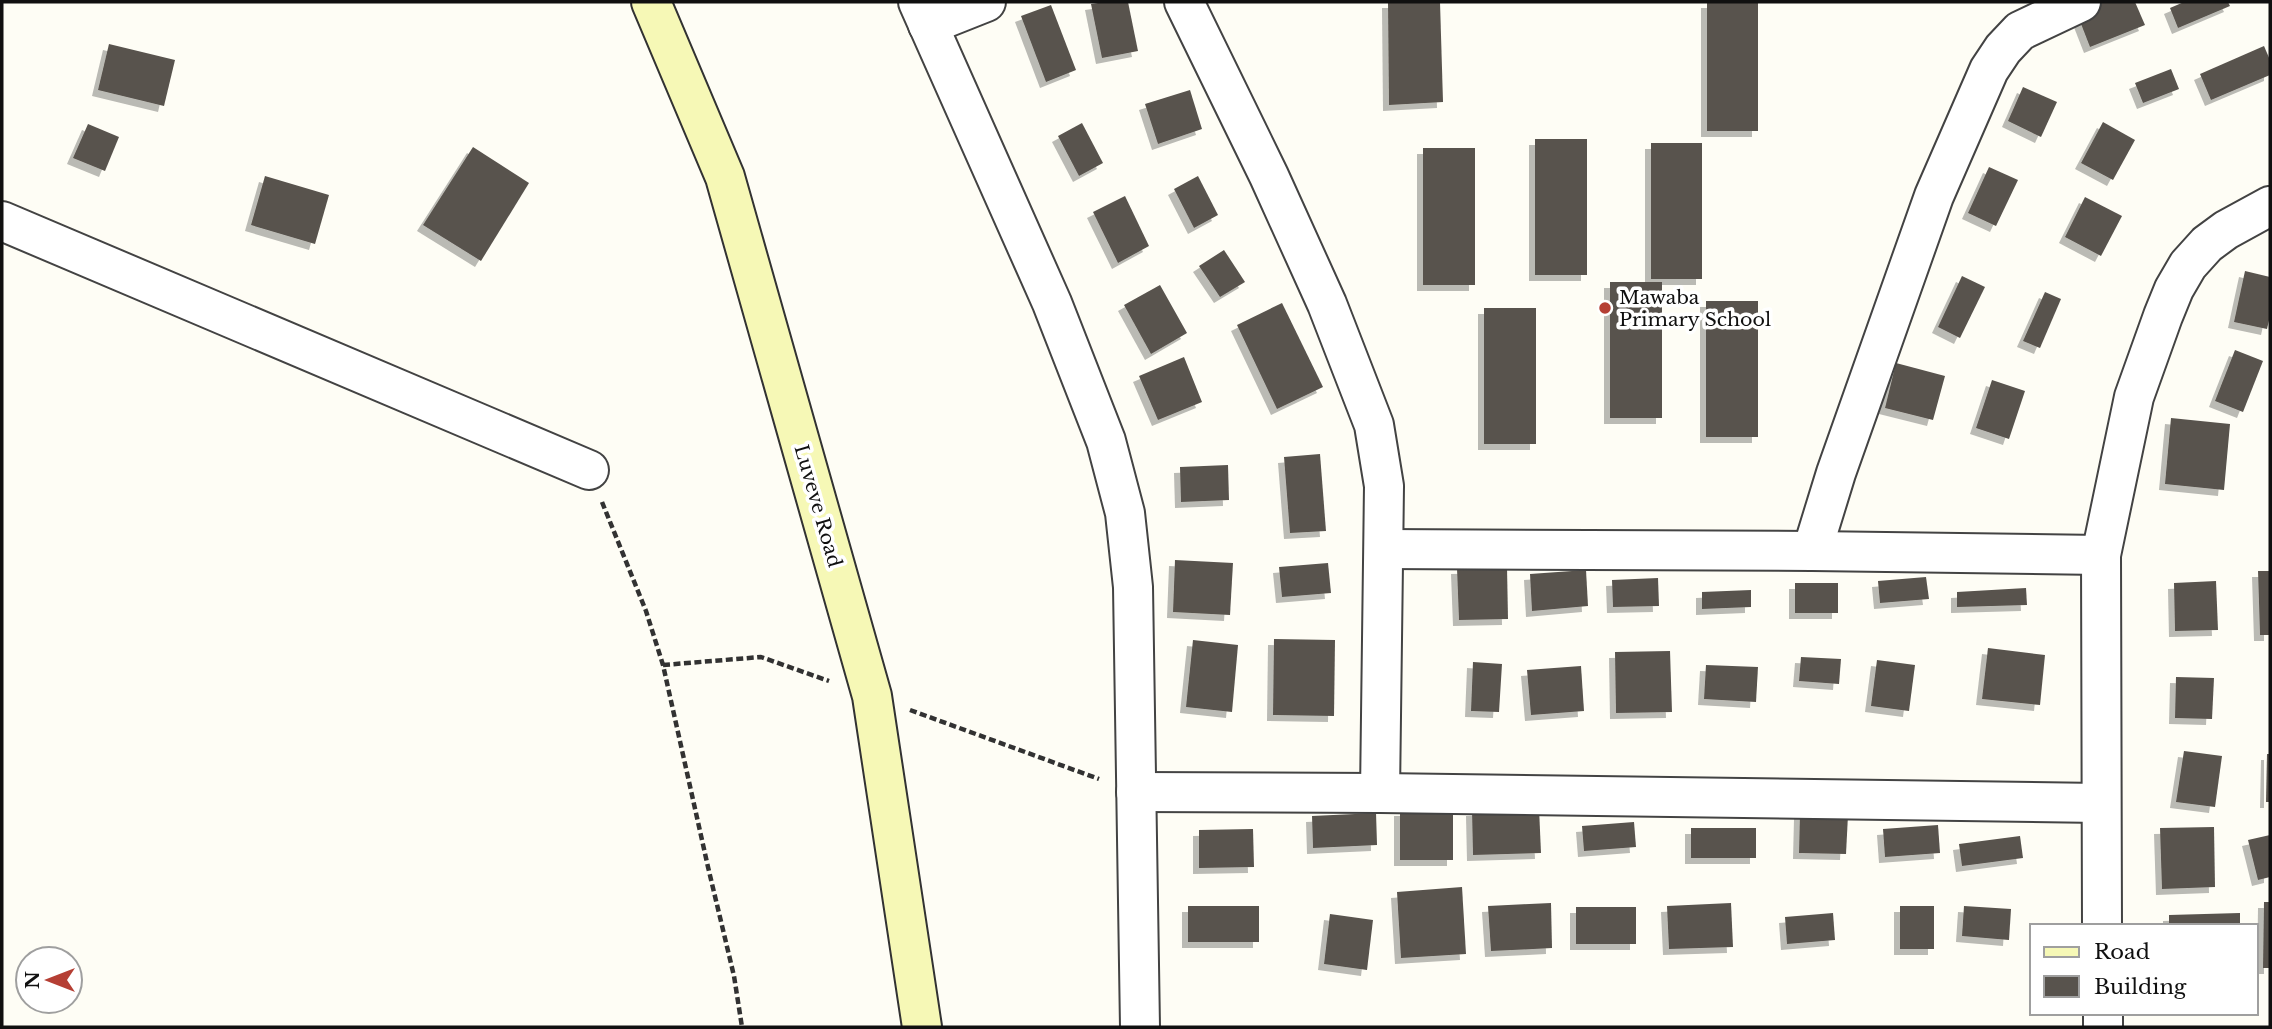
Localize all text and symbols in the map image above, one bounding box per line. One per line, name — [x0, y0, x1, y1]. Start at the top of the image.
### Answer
place label: Mawaba Primary School — [1619, 286, 1771, 331]
marker: Mawaba Primary School — [1597, 300, 1613, 316]
street label: Luveve Road — [790, 442, 847, 570]
legend — [2030, 924, 2258, 1015]
text: Road — [2094, 939, 2150, 965]
north arrow — [14, 945, 84, 1015]
text: N — [21, 971, 44, 989]
text: Building — [2094, 974, 2187, 1000]

